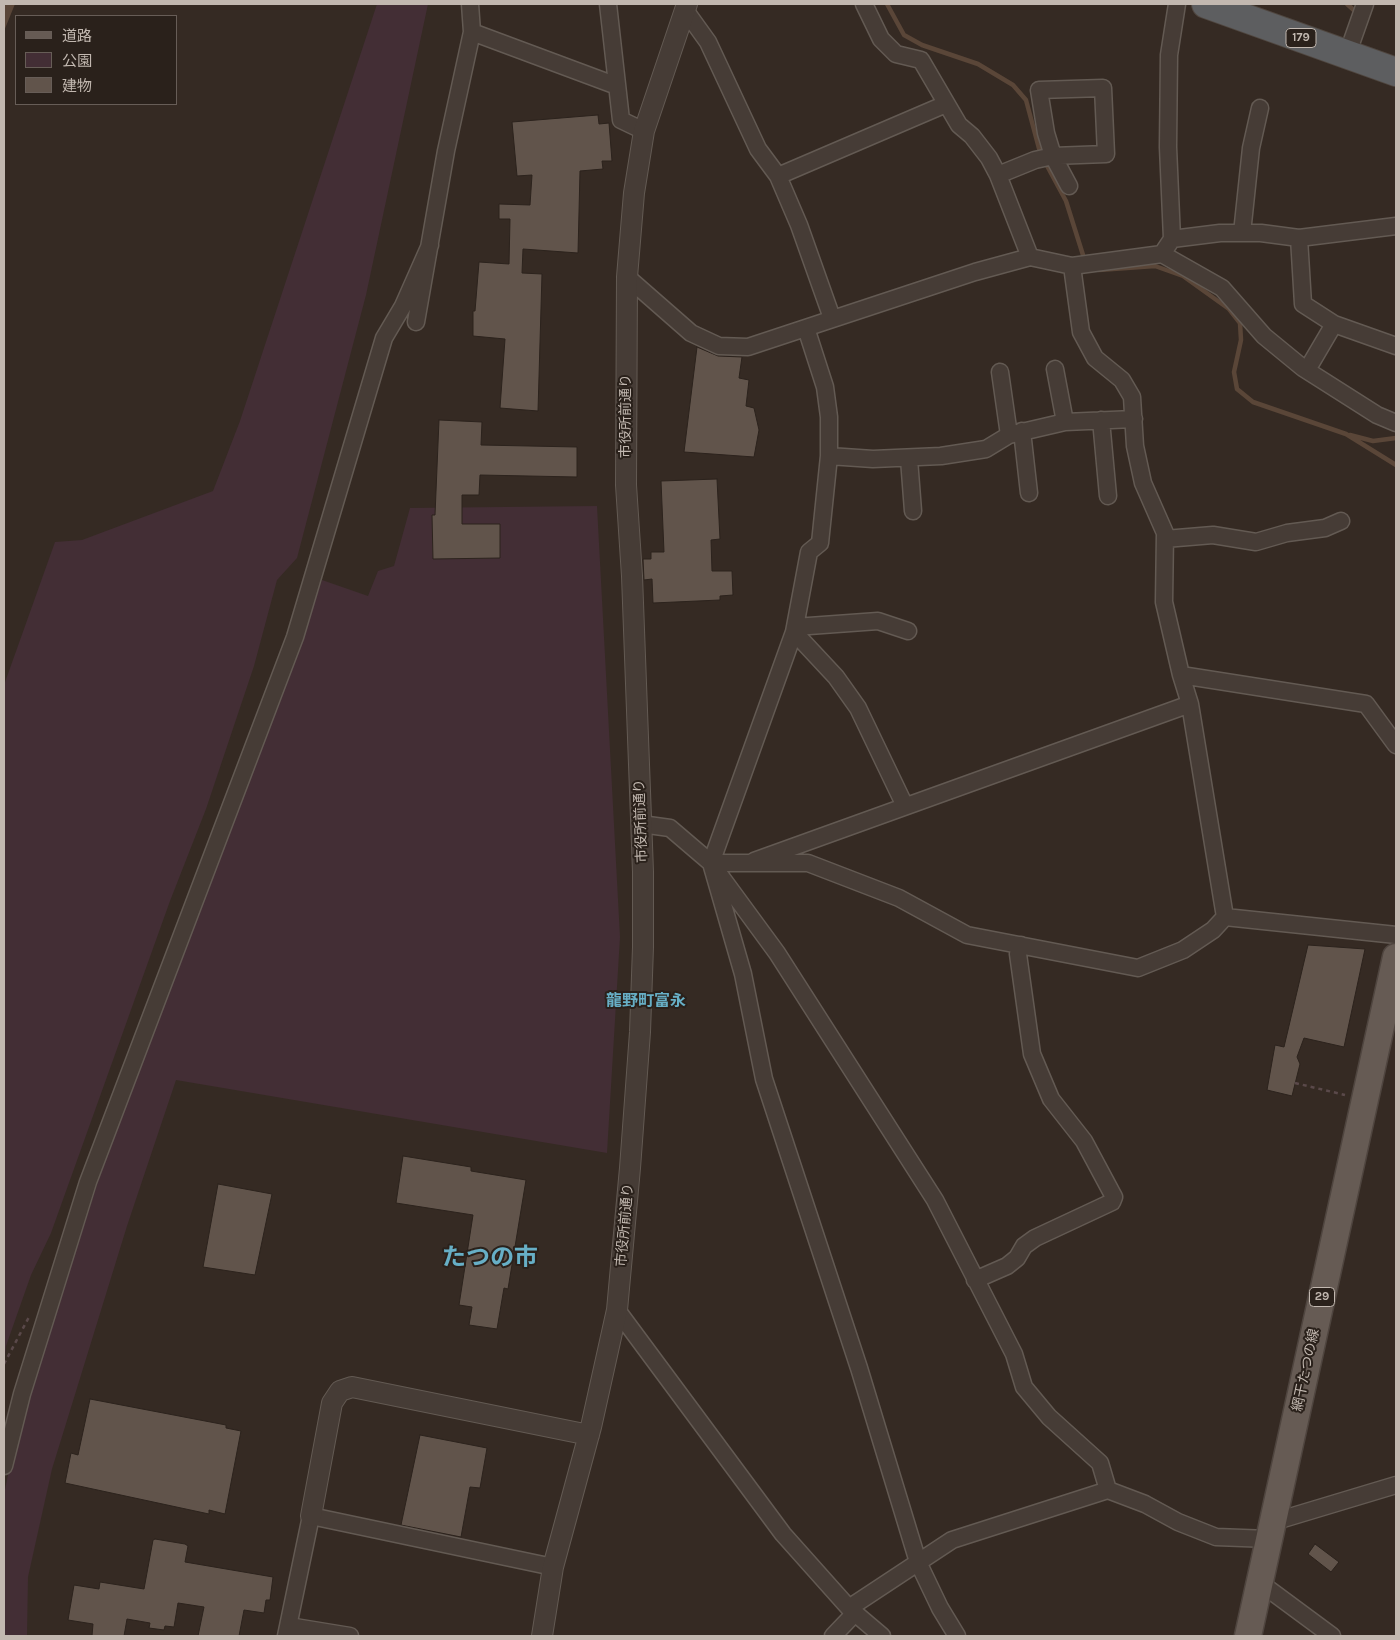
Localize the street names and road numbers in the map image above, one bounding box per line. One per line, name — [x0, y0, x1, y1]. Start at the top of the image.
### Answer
road number: 179 — [1286, 28, 1316, 48]
street label: 市役所前通り — [618, 374, 634, 458]
street label: 市役所前通り — [631, 779, 651, 863]
street label: 市役所前通り — [613, 1182, 637, 1268]
road number: 29 — [1310, 1288, 1334, 1306]
street label: 網干たつの線 — [1289, 1327, 1323, 1413]

